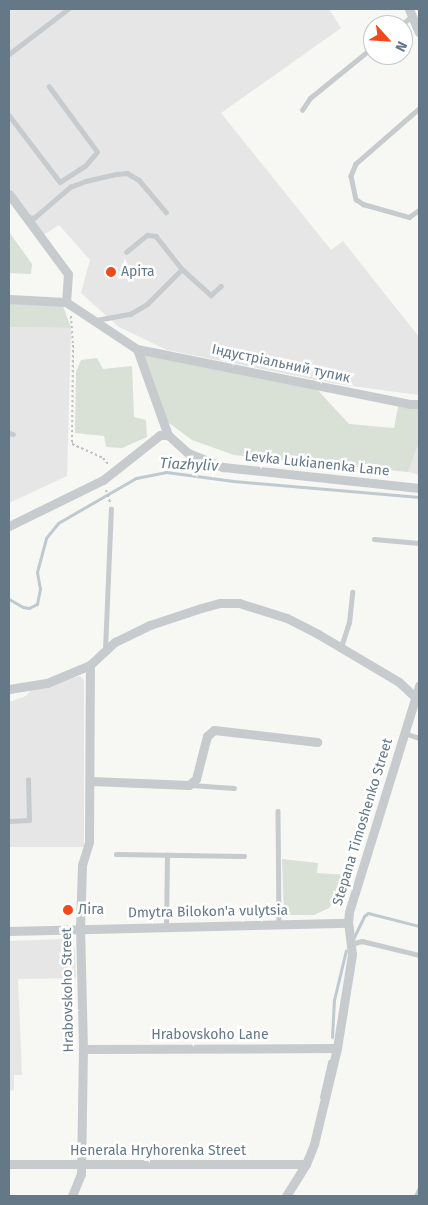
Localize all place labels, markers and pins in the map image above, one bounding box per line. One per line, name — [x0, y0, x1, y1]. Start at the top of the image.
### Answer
place label: Аріта — [121, 264, 155, 280]
marker: Аріта — [105, 266, 117, 278]
place label: Ліга — [78, 902, 104, 918]
marker: Ліга — [62, 904, 74, 916]

